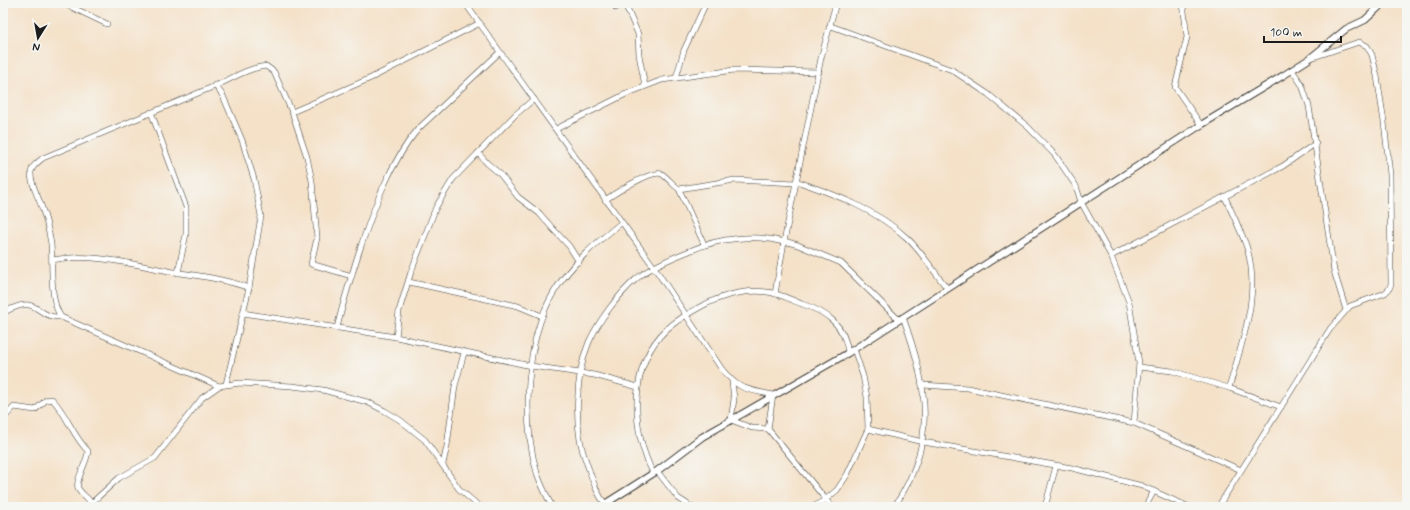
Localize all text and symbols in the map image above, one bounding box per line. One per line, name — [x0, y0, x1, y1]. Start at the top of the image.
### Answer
north arrow — [18, 18, 58, 58]
scale bar — [1264, 18, 1341, 44]
text: 100 m — [1270, 25, 1302, 41]
text: N — [31, 39, 41, 54]

